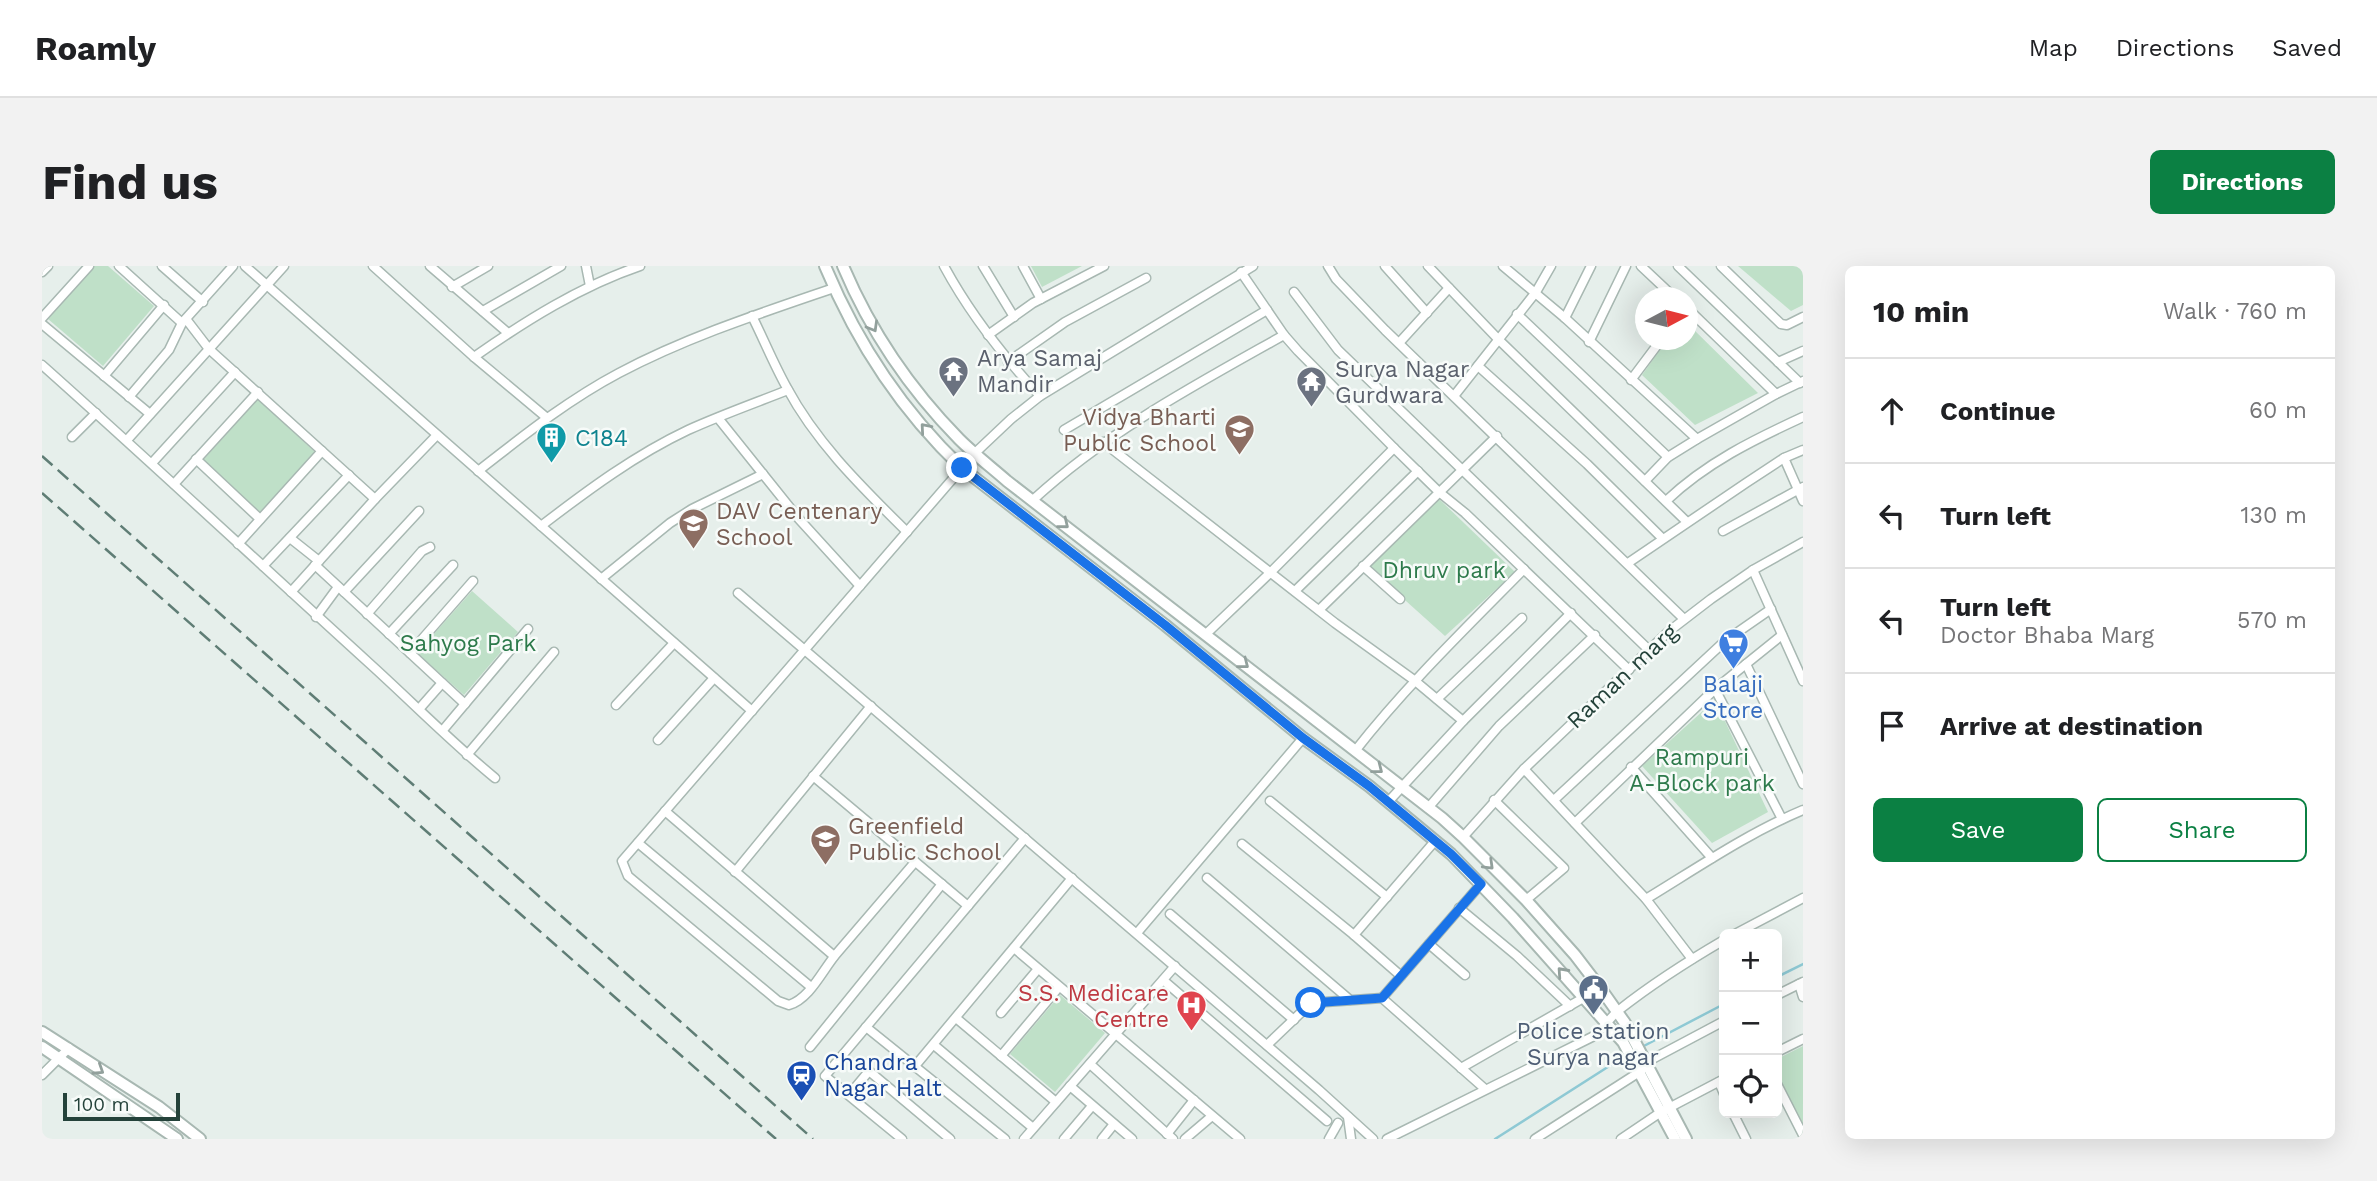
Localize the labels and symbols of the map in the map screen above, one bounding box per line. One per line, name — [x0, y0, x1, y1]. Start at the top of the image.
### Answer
north arrow — [1635, 287, 1698, 350]
one-way arrow — [865, 320, 878, 333]
place label: Arya Samaj Mandir — [977, 345, 1102, 398]
temple icon: Arya Samaj Mandir — [937, 354, 971, 398]
place label: Surya Nagar Gurdwara — [1335, 356, 1470, 409]
temple icon: Surya Nagar Gurdwara — [1295, 365, 1329, 409]
place label: Vidya Bharti Public School — [1063, 404, 1216, 457]
school or university icon: Vidya Bharti Public School — [1222, 413, 1256, 457]
building icon: C184 — [535, 421, 569, 465]
one-way arrow — [921, 424, 933, 437]
place label: C184 — [575, 425, 628, 452]
route end — [946, 452, 977, 483]
place label: DAV Centenary School — [716, 498, 883, 551]
school or university icon: DAV Centenary School — [676, 507, 710, 551]
one-way arrow — [1057, 515, 1069, 528]
park label: Dhruv park — [1382, 557, 1506, 584]
street label: Raman marg — [1561, 618, 1684, 734]
supermarket icon: Balaji Store — [1716, 626, 1750, 670]
park label: Sahyog Park — [400, 630, 536, 657]
one-way arrow — [1236, 655, 1248, 668]
place label: Balaji Store — [1703, 671, 1763, 724]
park label: Rampuri A-Block park — [1629, 744, 1775, 797]
one-way arrow — [1371, 761, 1383, 774]
place label: Greenfield Public School — [848, 813, 1001, 866]
school or university icon: Greenfield Public School — [808, 822, 842, 866]
one-way arrow — [1481, 856, 1494, 869]
one-way arrow — [1558, 967, 1571, 980]
public building icon: Police station Surya nagar — [1576, 973, 1610, 1017]
place label: S.S. Medicare Centre — [1018, 980, 1169, 1033]
route start — [1295, 987, 1326, 1018]
hospital icon: S.S. Medicare Centre — [1175, 989, 1209, 1033]
place label: Police station Surya nagar — [1517, 1018, 1669, 1071]
place label: Chandra Nagar Halt — [824, 1049, 942, 1102]
station icon: Chandra Nagar Halt — [784, 1058, 818, 1102]
one-way arrow — [91, 1061, 104, 1074]
scale bar — [63, 1090, 180, 1122]

